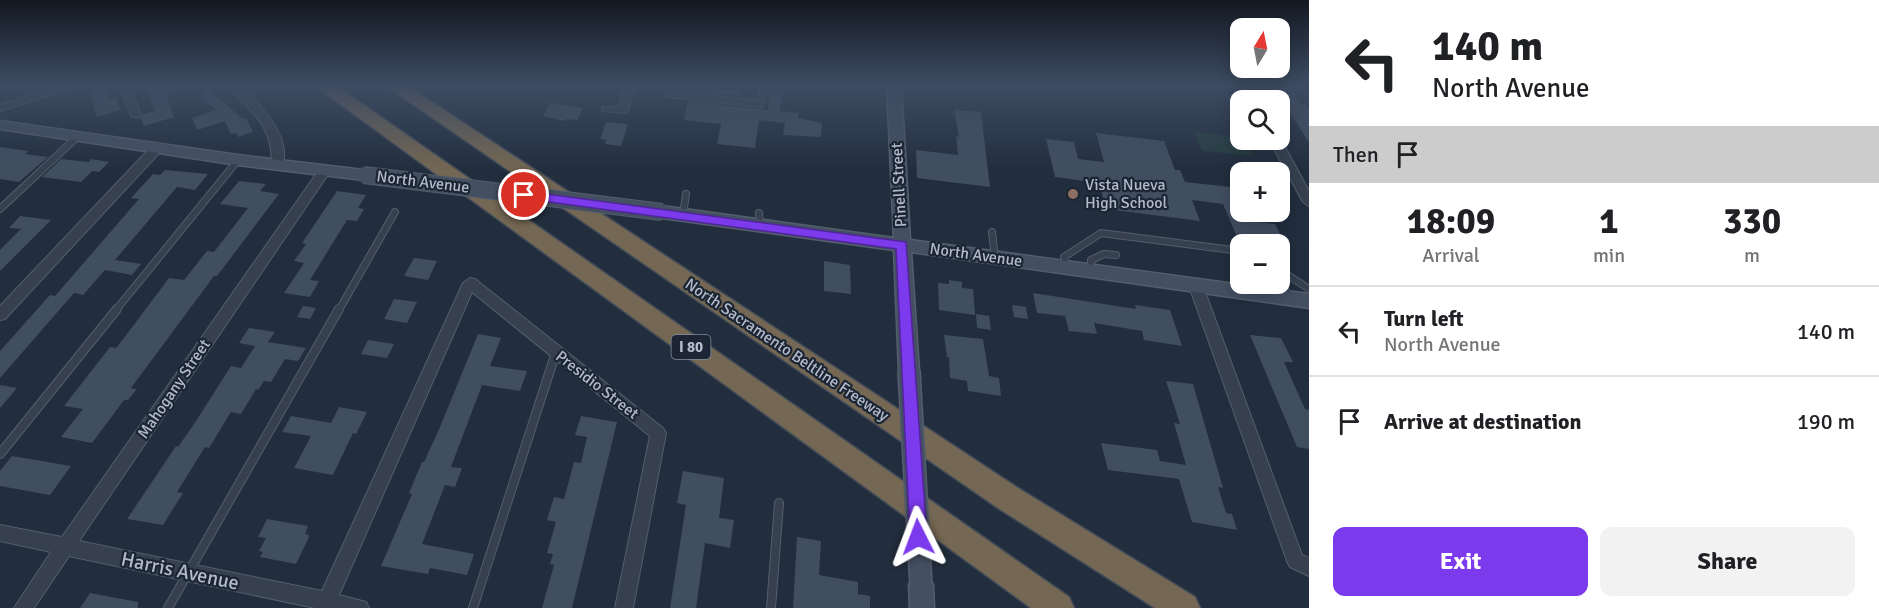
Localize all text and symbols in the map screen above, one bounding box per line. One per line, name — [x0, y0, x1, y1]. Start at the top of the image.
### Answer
north arrow — [1230, 18, 1290, 78]
map controls — [1230, 18, 1290, 294]
text: 140 m — [1432, 21, 1543, 72]
icon: left — [1333, 24, 1411, 102]
text: North Avenue — [1432, 72, 1589, 105]
button: search — [1230, 90, 1290, 150]
icon: arrive — [1391, 138, 1424, 171]
text: Then — [1333, 141, 1379, 168]
street label: Pinell Street — [887, 142, 911, 228]
button: + — [1230, 162, 1290, 222]
street label: North Avenue — [375, 166, 471, 198]
pin — [498, 169, 549, 220]
place label: Vista Nueva High School — [1085, 175, 1168, 213]
icon: arrive — [507, 178, 540, 211]
marker: Vista Nueva High School — [1066, 187, 1080, 201]
text: 18:09 — [1407, 199, 1495, 244]
text: 1 — [1599, 199, 1619, 244]
text: 330 — [1723, 199, 1781, 244]
button: − — [1230, 234, 1290, 294]
street label: North Avenue — [928, 239, 1024, 271]
text: Arrival — [1422, 243, 1480, 268]
text: min — [1593, 243, 1625, 268]
text: m — [1744, 243, 1760, 268]
street label: North Sacramento Beltline Freeway — [681, 274, 893, 426]
text: Turn left — [1384, 305, 1464, 332]
icon: left — [1333, 315, 1366, 348]
text: 140 m — [1797, 318, 1855, 345]
text: North Avenue — [1384, 332, 1501, 357]
street label: Mahogany Street — [133, 335, 215, 443]
road number: I 80 — [672, 335, 710, 359]
street label: Presidio Street — [551, 346, 643, 424]
icon: arrive — [1333, 405, 1366, 438]
text: Arrive at destination — [1384, 408, 1581, 435]
text: 190 m — [1797, 408, 1855, 435]
position arrow — [886, 505, 950, 569]
button: Exit — [1333, 527, 1588, 596]
button: Share — [1600, 527, 1855, 596]
street label: Harris Avenue — [119, 546, 241, 596]

